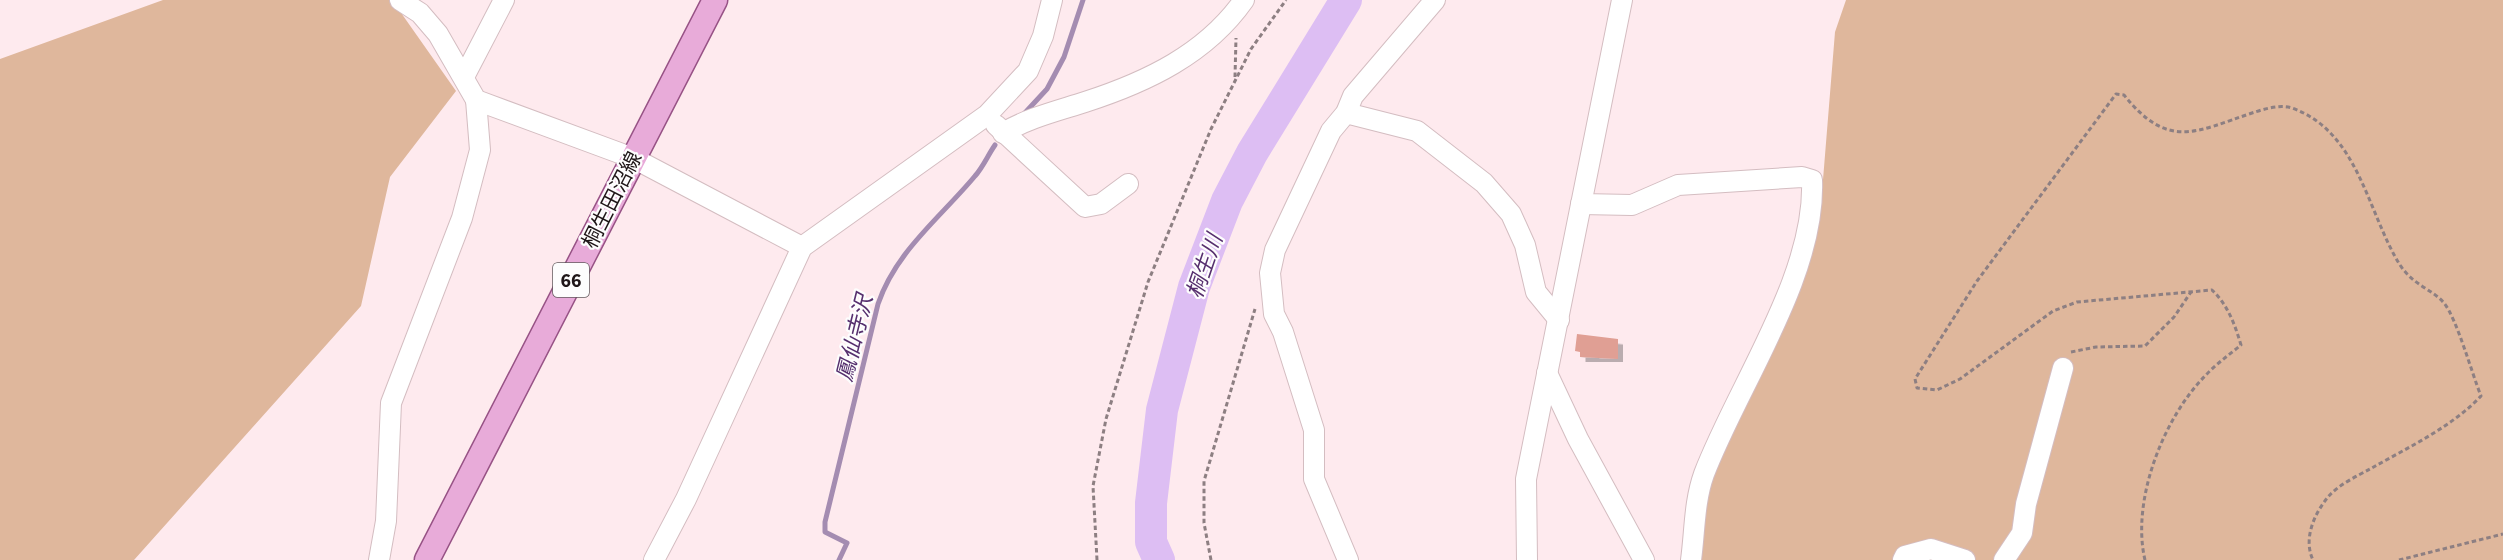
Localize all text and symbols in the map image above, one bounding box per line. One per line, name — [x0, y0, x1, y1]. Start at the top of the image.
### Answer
street label: 桐生田沼線 — [575, 146, 649, 254]
water label: 桐生川 — [1179, 228, 1231, 303]
road number: 66 — [553, 263, 589, 297]
water label: 鳳仙寺沢 — [829, 289, 882, 385]

